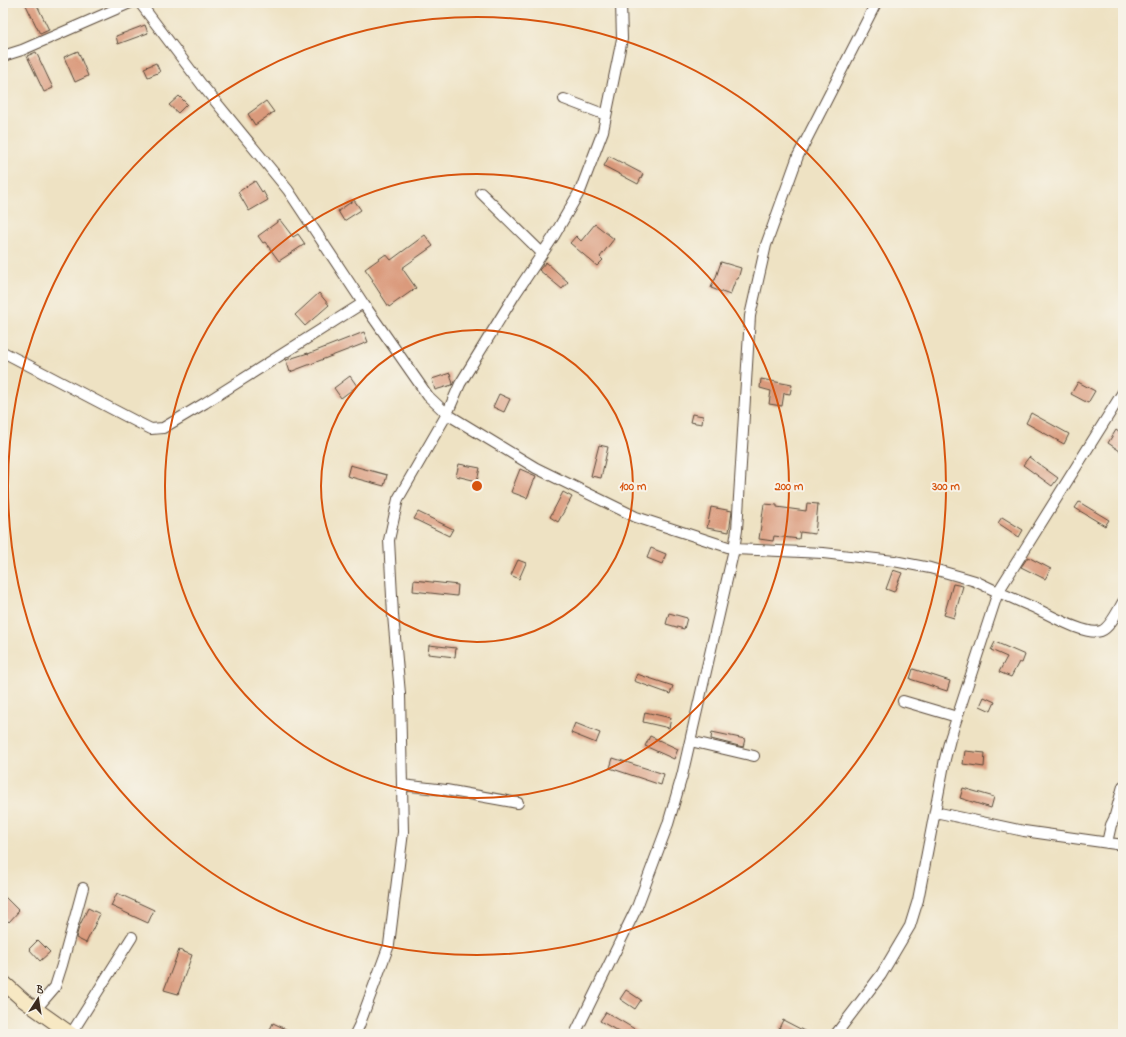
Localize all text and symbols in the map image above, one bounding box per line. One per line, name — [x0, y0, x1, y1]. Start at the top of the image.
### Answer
text: 100 m — [620, 478, 647, 496]
text: 200 m — [774, 478, 804, 496]
text: 300 m — [931, 478, 961, 496]
centre of rings — [470, 479, 484, 493]
north arrow — [18, 979, 58, 1019]
text: B — [34, 981, 46, 999]

